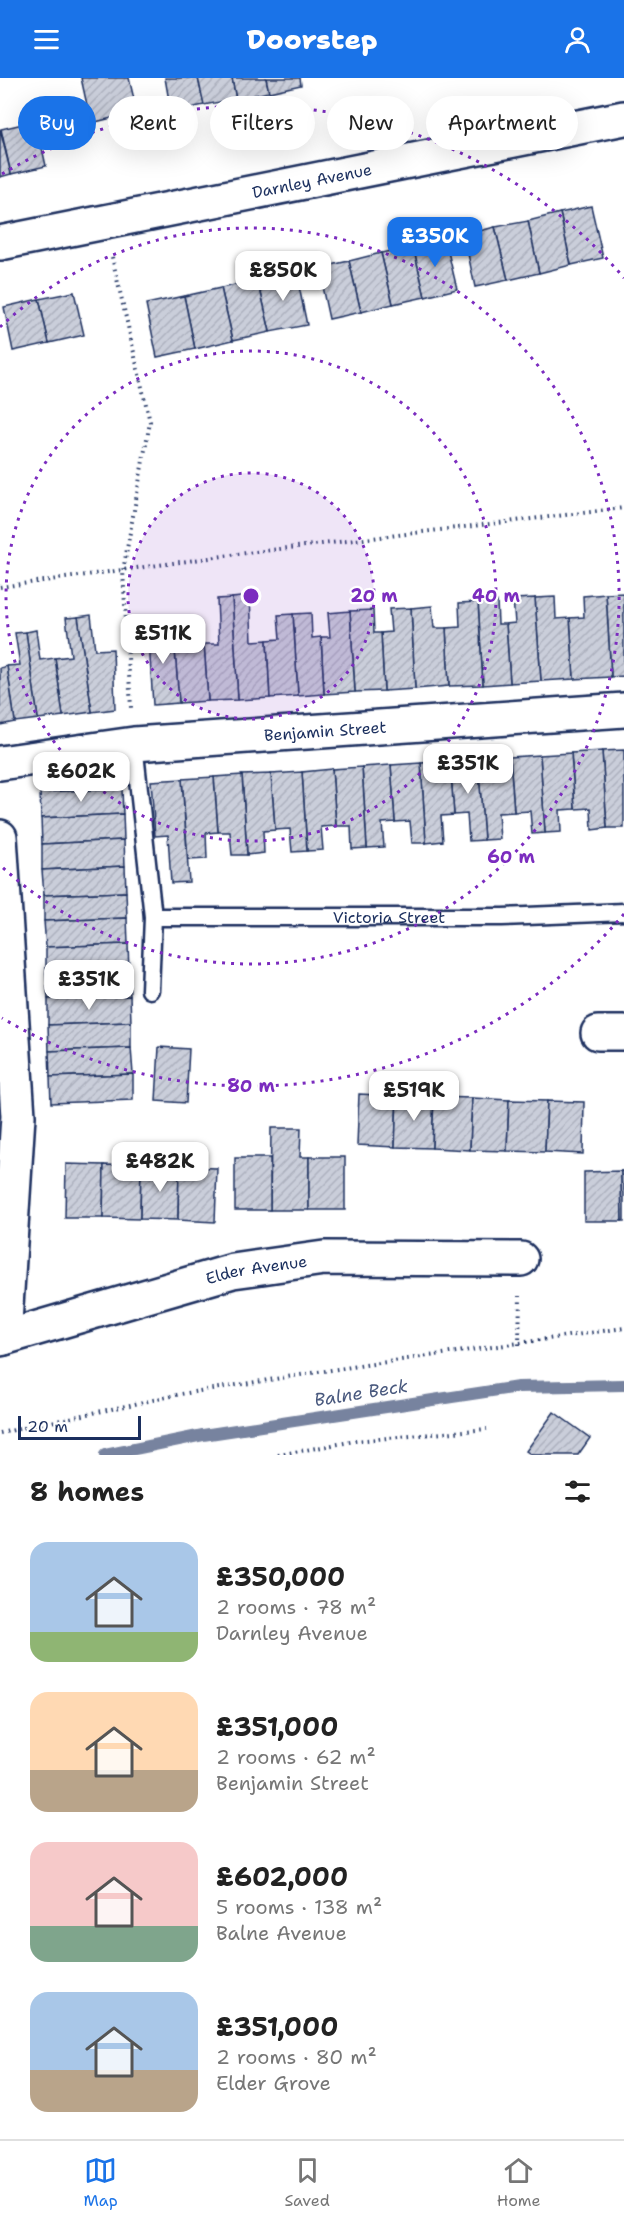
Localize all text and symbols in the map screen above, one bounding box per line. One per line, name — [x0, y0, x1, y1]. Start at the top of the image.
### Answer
text: Doorstep — [247, 21, 377, 58]
icon: menu — [30, 23, 63, 56]
icon: person — [561, 23, 594, 56]
chip: Buy — [18, 96, 96, 150]
chip: Rent — [108, 96, 198, 150]
chip: Filters — [210, 96, 315, 150]
chip: New — [327, 96, 414, 150]
chip: Apartment — [426, 96, 578, 150]
street label: Darnley Avenue — [250, 158, 373, 203]
pin: £350K — [393, 217, 477, 268]
text: £350K — [401, 223, 469, 249]
pin: £850K — [241, 251, 325, 302]
text: £850K — [249, 257, 317, 283]
text: 20 m — [350, 584, 398, 608]
text: 40 m — [472, 584, 520, 608]
centre of rings — [241, 586, 261, 606]
pin: £511K — [121, 614, 205, 665]
text: £511K — [135, 620, 191, 646]
street label: Benjamin Street — [263, 716, 387, 745]
pin: £351K — [426, 744, 510, 795]
text: £351K — [437, 750, 499, 776]
pin: £602K — [39, 752, 123, 803]
text: £602K — [47, 758, 115, 784]
text: 60 m — [487, 845, 535, 869]
street label: Victoria Street — [333, 907, 445, 928]
pin: £351K — [47, 960, 131, 1011]
text: £351K — [58, 966, 120, 992]
pin: £519K — [372, 1071, 456, 1122]
text: 80 m — [227, 1074, 275, 1098]
text: £519K — [383, 1077, 445, 1103]
pin: £482K — [118, 1142, 202, 1193]
text: £482K — [126, 1148, 194, 1174]
street label: Elder Avenue — [203, 1250, 308, 1289]
water label: Balne Beck — [312, 1374, 410, 1412]
scale bar — [18, 1413, 141, 1440]
text: 20 m — [27, 1416, 68, 1437]
text: 8 homes — [30, 1474, 144, 1509]
icon: filters — [561, 1475, 594, 1508]
text: £350,000 — [216, 1559, 345, 1594]
icon: home — [78, 1566, 150, 1638]
text: 2 rooms · 78 m² — [216, 1594, 376, 1620]
text: Darnley Avenue — [216, 1620, 368, 1646]
text: £351,000 — [216, 1709, 338, 1744]
icon: home — [78, 1716, 150, 1788]
text: 2 rooms · 62 m² — [216, 1744, 376, 1770]
text: Benjamin Street — [216, 1770, 369, 1796]
text: £602,000 — [216, 1859, 348, 1894]
icon: home — [78, 1866, 150, 1938]
text: 5 rooms · 138 m² — [216, 1894, 382, 1920]
text: Balne Avenue — [216, 1920, 347, 1946]
text: £351,000 — [216, 2009, 338, 2044]
icon: home — [78, 2016, 150, 2088]
text: 2 rooms · 80 m² — [216, 2044, 377, 2070]
text: Elder Grove — [216, 2070, 331, 2096]
tab: Map — [83, 2154, 118, 2211]
tab: Saved — [284, 2154, 330, 2211]
tab: Home — [497, 2154, 541, 2211]

